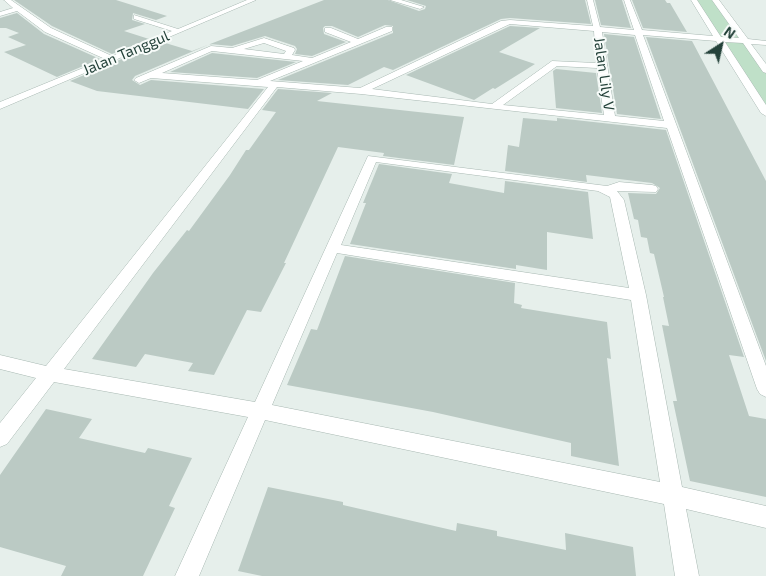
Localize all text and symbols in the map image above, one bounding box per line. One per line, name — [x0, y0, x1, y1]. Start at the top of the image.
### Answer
north arrow — [696, 20, 746, 70]
text: N — [721, 22, 739, 42]
street label: Jalan Tanggul — [80, 27, 172, 79]
street label: Jalan Lily V — [590, 36, 618, 112]

